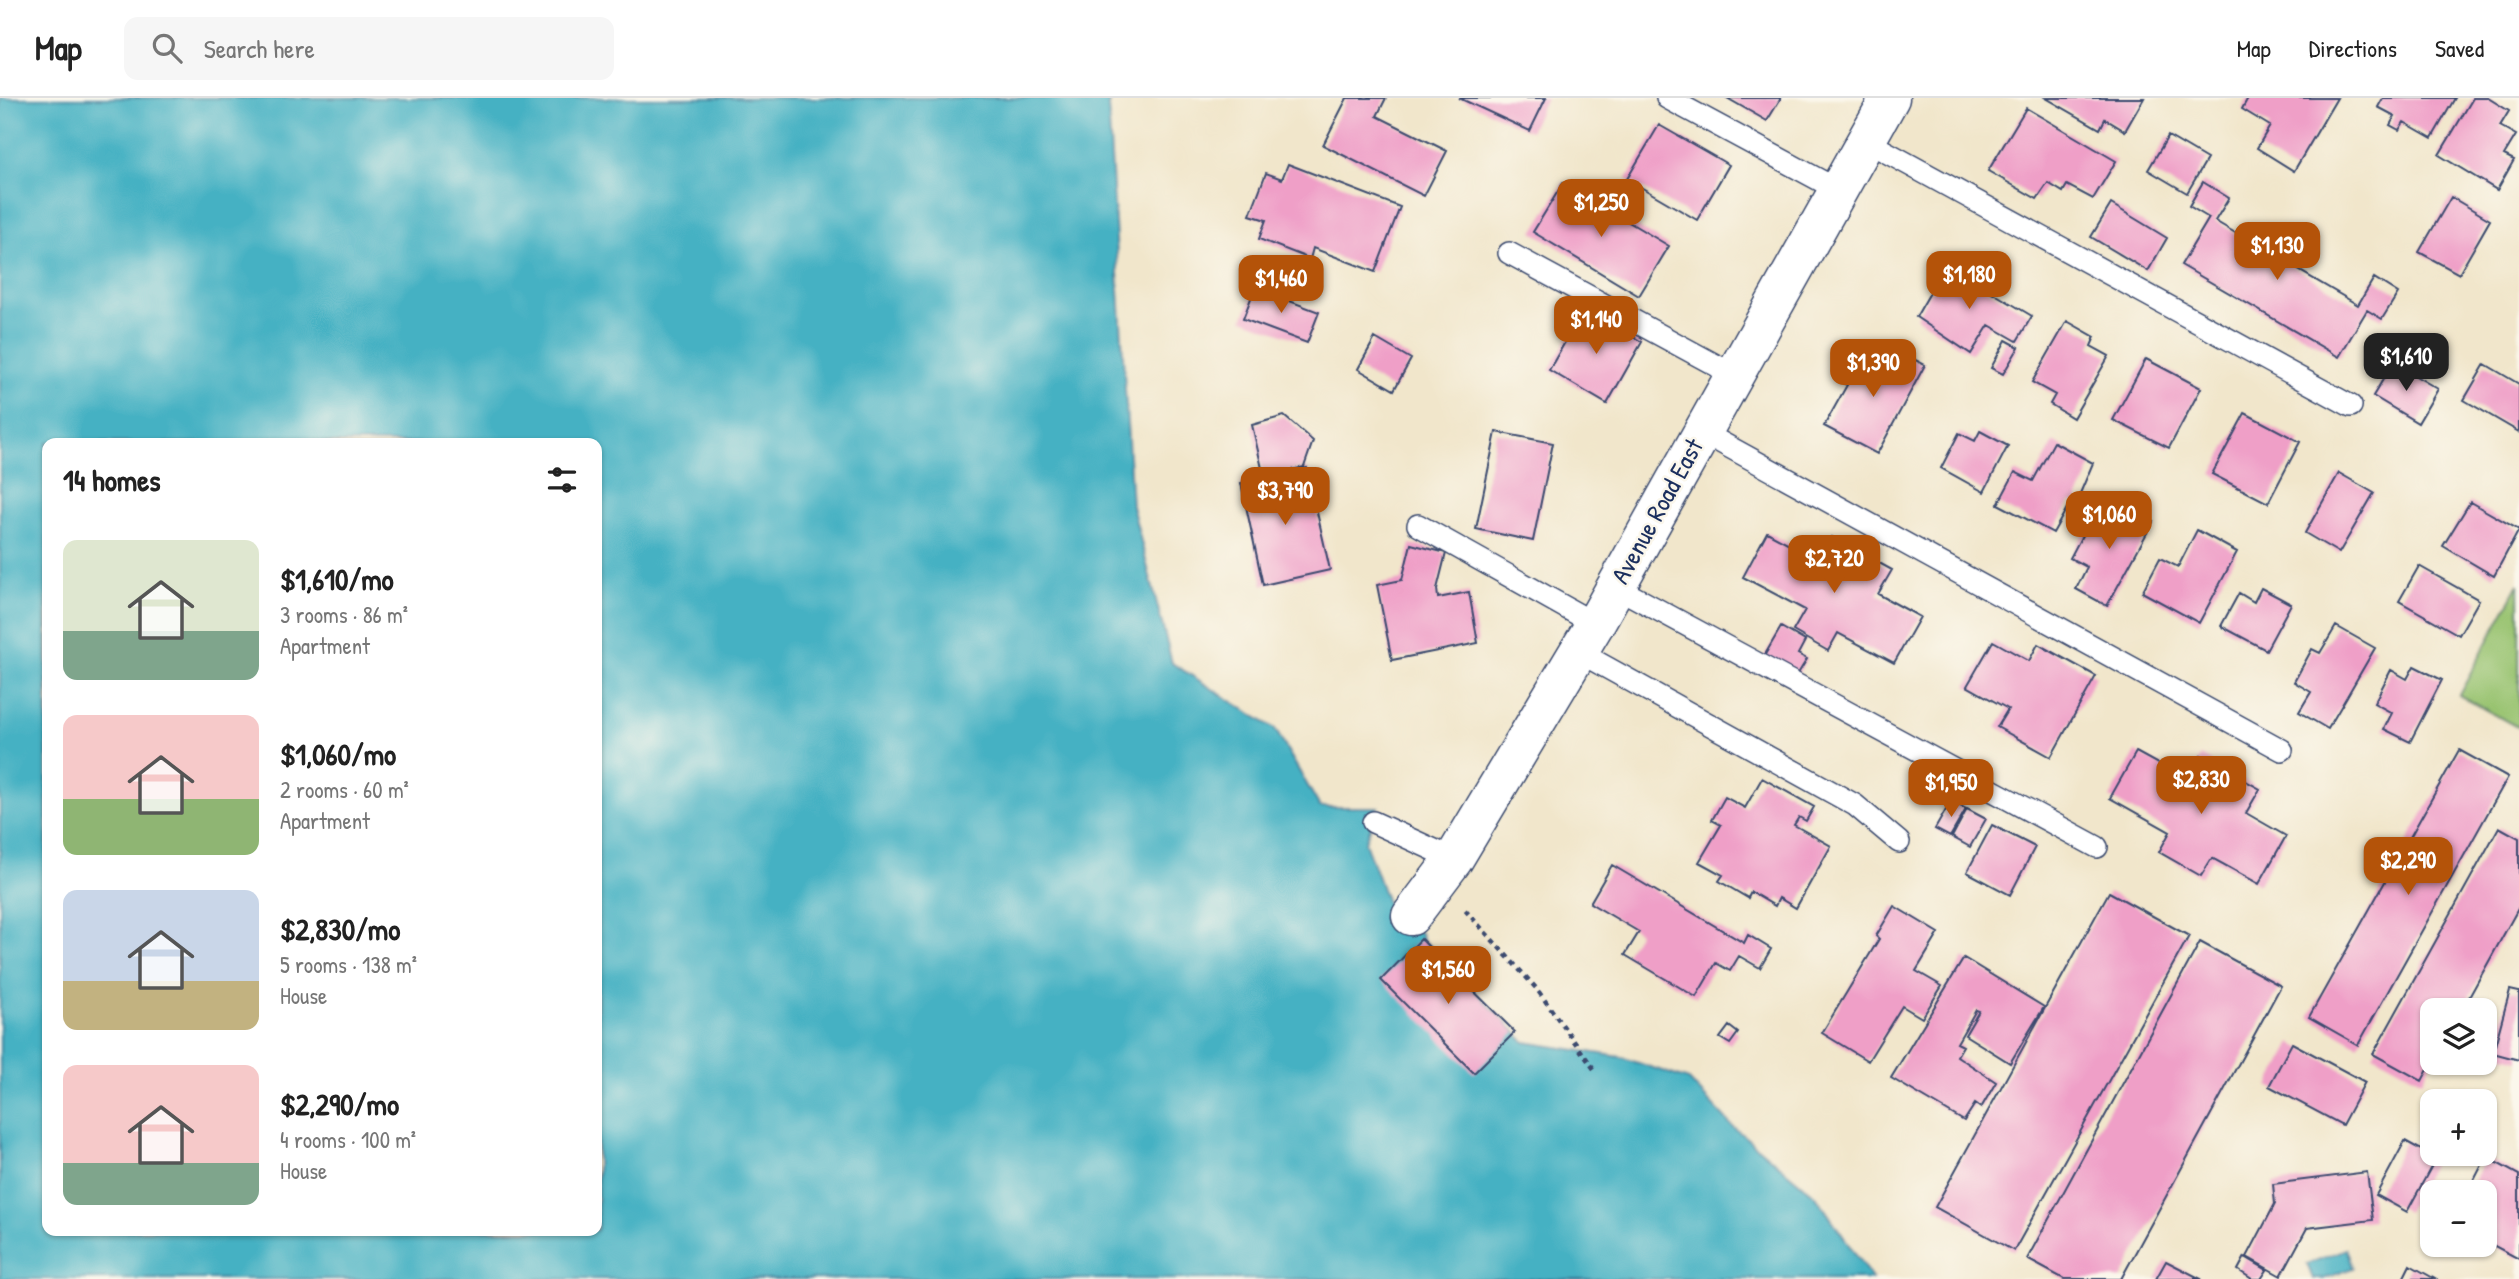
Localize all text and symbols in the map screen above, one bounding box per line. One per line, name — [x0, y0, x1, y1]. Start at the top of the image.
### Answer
search box — [124, 17, 614, 80]
text: Map — [35, 26, 82, 70]
icon: search — [148, 29, 186, 67]
text: Search here — [204, 31, 315, 66]
text: Map — [2237, 32, 2271, 64]
text: Directions — [2309, 32, 2397, 64]
text: Saved — [2435, 32, 2484, 64]
pin: $1,250 — [1544, 180, 1658, 239]
text: $1,250 — [1573, 186, 1629, 217]
pin: $1,130 — [2220, 222, 2334, 282]
text: $1,130 — [2250, 229, 2304, 260]
pin: $1,180 — [1912, 252, 2026, 311]
pin: $1,460 — [1224, 256, 1338, 315]
text: $1,180 — [1942, 258, 1996, 289]
text: $1,460 — [1255, 262, 1307, 293]
pin: $1,140 — [1539, 296, 1653, 356]
text: $1,140 — [1570, 303, 1622, 334]
pin: $1,610 — [2349, 334, 2463, 393]
pin: $1,390 — [1816, 340, 1930, 399]
text: $1,610 — [2380, 340, 2432, 371]
text: $1,390 — [1846, 346, 1900, 377]
street label: Avenue Road East — [1602, 431, 1711, 590]
text: 14 homes — [63, 460, 161, 500]
icon: filters — [543, 461, 581, 499]
pin: $3,790 — [1228, 468, 1342, 527]
text: $3,790 — [1257, 474, 1313, 505]
pin: $1,060 — [2052, 491, 2166, 551]
text: $1,060 — [2082, 498, 2136, 529]
pin: $2,720 — [1777, 536, 1891, 595]
text: $2,720 — [1804, 542, 1864, 573]
text: $1,610/mo — [280, 559, 394, 599]
icon: home — [119, 568, 203, 652]
text: 3 rooms · 86 m² — [280, 599, 408, 630]
text: Apartment — [280, 630, 370, 661]
text: $1,060/mo — [280, 734, 396, 774]
icon: home — [119, 743, 203, 827]
pin: $2,830 — [2144, 756, 2258, 816]
pin: $1,950 — [1894, 760, 2008, 819]
text: $2,830 — [2172, 763, 2230, 794]
text: $1,950 — [1924, 766, 1978, 797]
text: 2 rooms · 60 m² — [280, 774, 409, 805]
text: Apartment — [280, 805, 370, 836]
pin: $2,290 — [2351, 838, 2465, 897]
text: $2,290 — [2380, 844, 2436, 875]
text: $2,830/mo — [280, 909, 400, 949]
icon: home — [119, 918, 203, 1002]
pin: $1,560 — [1391, 946, 1505, 1006]
text: 5 rooms · 138 m² — [280, 949, 417, 980]
text: $1,560 — [1421, 953, 1475, 984]
text: House — [280, 980, 327, 1011]
map controls — [2420, 998, 2497, 1257]
button: layers — [2420, 998, 2497, 1075]
text: $2,290/mo — [280, 1084, 399, 1124]
button: + — [2420, 1089, 2497, 1166]
icon: home — [119, 1093, 203, 1177]
text: 4 rooms · 100 m² — [280, 1124, 416, 1155]
text: House — [280, 1155, 327, 1186]
button: − — [2420, 1180, 2497, 1257]

